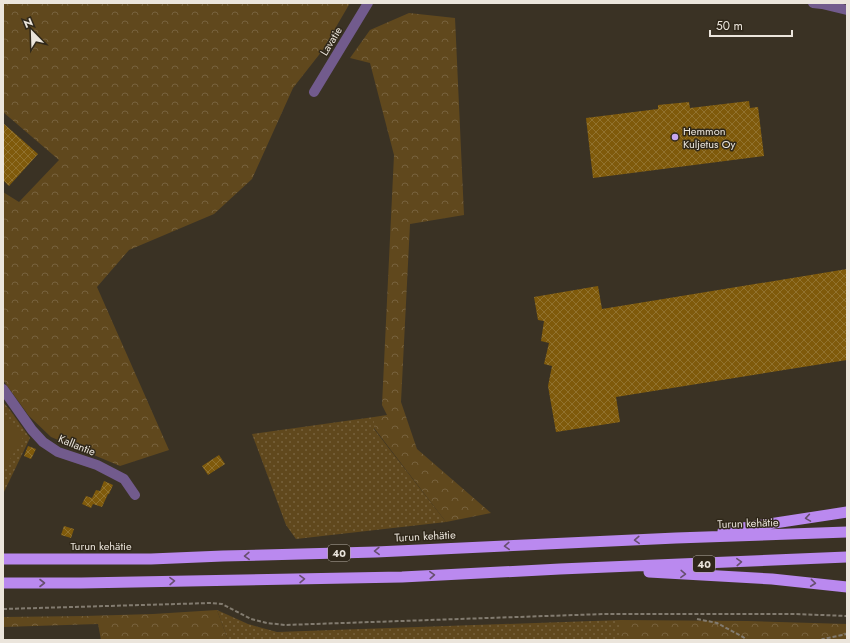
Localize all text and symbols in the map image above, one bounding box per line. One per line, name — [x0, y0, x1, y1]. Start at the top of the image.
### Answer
north arrow — [12, 12, 52, 52]
scale bar — [710, 12, 792, 38]
text: N — [21, 14, 35, 32]
text: 50 m — [716, 17, 743, 35]
street label: Lavatie — [316, 23, 346, 59]
place label: Hemmon Kuljetus Oy — [683, 123, 736, 152]
marker: Hemmon Kuljetus Oy — [670, 132, 680, 142]
street label: Kallantie — [56, 430, 98, 460]
one-way arrow — [805, 513, 812, 522]
street label: Turun kehätie — [717, 514, 779, 532]
street label: Turun kehätie — [394, 526, 456, 546]
one-way arrow — [634, 536, 640, 544]
street label: Turun kehätie — [70, 538, 132, 554]
one-way arrow — [504, 541, 510, 550]
road number: 40 — [328, 545, 350, 561]
one-way arrow — [374, 547, 380, 556]
one-way arrow — [244, 551, 250, 560]
road number: 40 — [693, 556, 715, 572]
one-way arrow — [736, 558, 742, 566]
one-way arrow — [680, 569, 686, 578]
one-way arrow — [429, 571, 435, 579]
one-way arrow — [299, 575, 305, 583]
one-way arrow — [169, 577, 175, 585]
one-way arrow — [810, 578, 816, 587]
one-way arrow — [39, 579, 45, 587]

